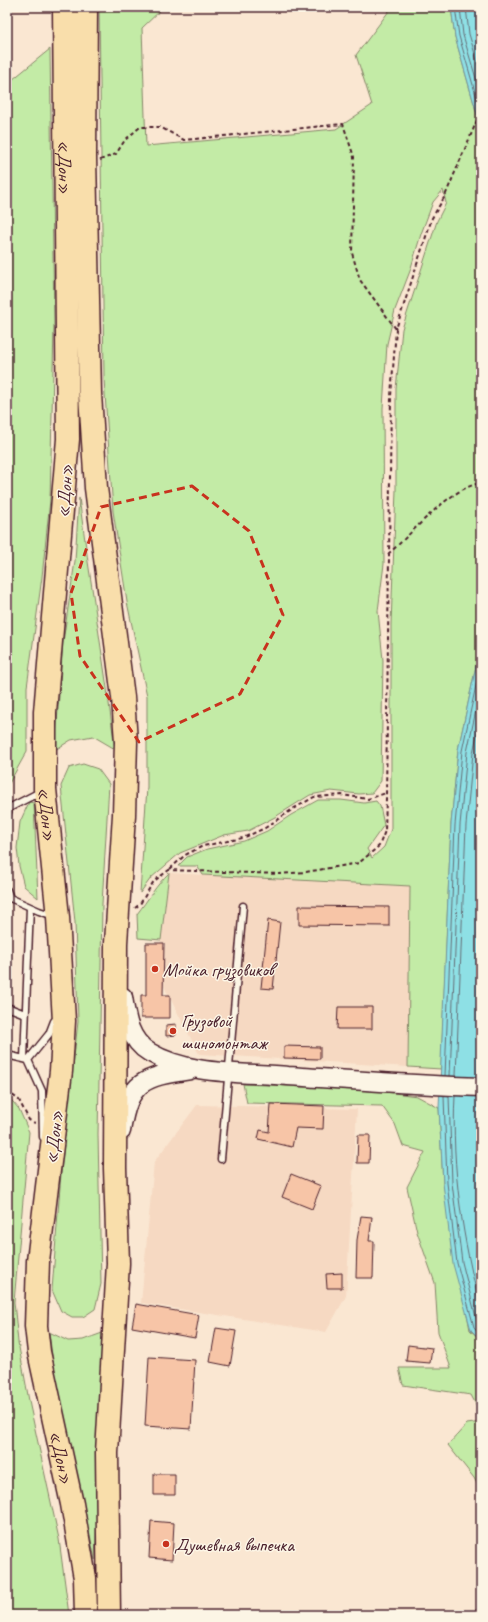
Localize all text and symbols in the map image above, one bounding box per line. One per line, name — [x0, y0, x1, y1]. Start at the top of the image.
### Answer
street label: «Дон» — [52, 140, 77, 194]
street label: «Дон» — [51, 463, 79, 519]
street label: «Дон» — [32, 786, 61, 842]
place label: Мойка грузовиков — [163, 958, 278, 982]
marker: Мойка грузовиков — [150, 964, 160, 974]
place label: Грузовой шиномонтаж — [181, 1009, 269, 1055]
marker: Грузовой шиномонтаж — [168, 1026, 178, 1036]
street label: «Дон» — [39, 1109, 69, 1165]
street label: «Дон» — [43, 1428, 78, 1486]
place label: Душевная выпечка — [174, 1533, 295, 1557]
marker: Душевная выпечка — [161, 1539, 171, 1549]

